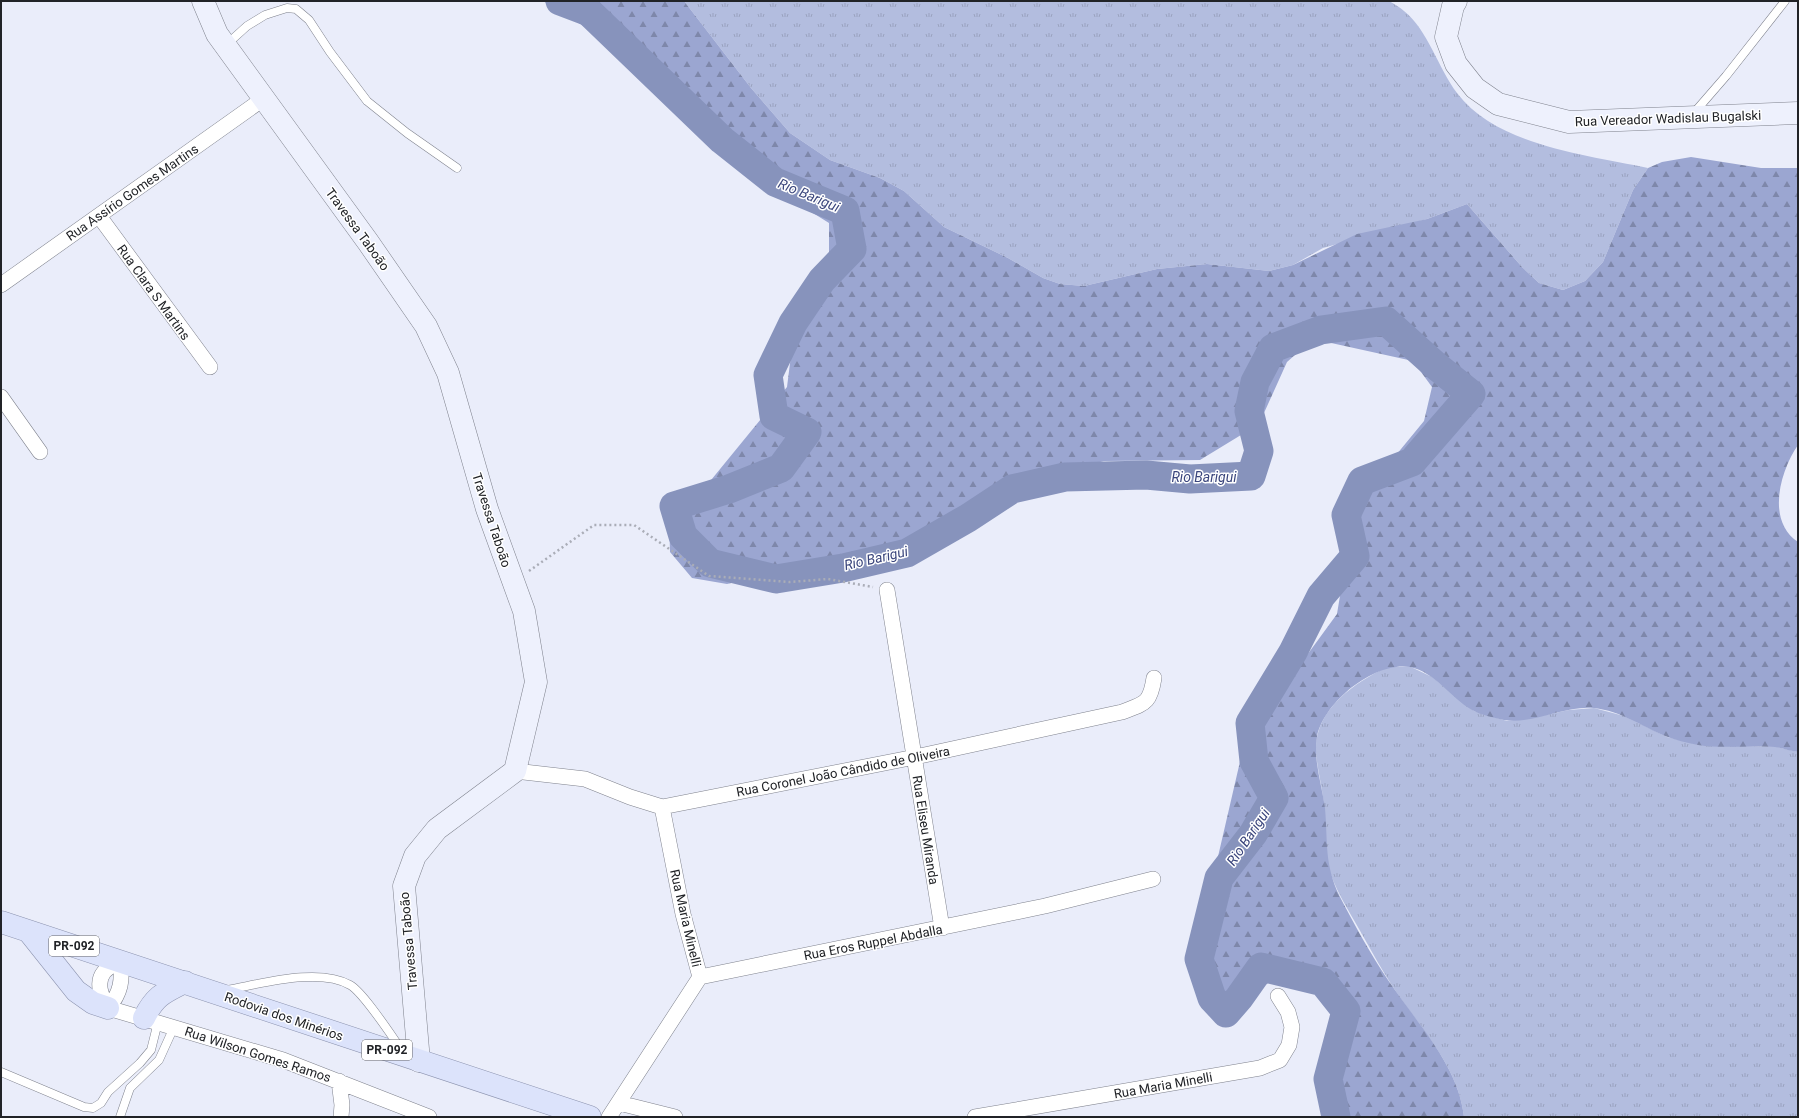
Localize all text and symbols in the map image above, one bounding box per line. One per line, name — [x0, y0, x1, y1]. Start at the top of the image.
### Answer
street label: Rua Vereador Wadislau Bugalski — [1575, 108, 1761, 129]
street label: Rua Assírio Gomes Martins — [63, 141, 201, 244]
water label: Rio Barigui — [776, 175, 843, 215]
street label: Travessa Taboão — [323, 185, 393, 273]
street label: Rua Clara S Martins — [114, 242, 193, 343]
water label: Rio Barigui — [1171, 469, 1237, 485]
street label: Travessa Taboão — [469, 471, 514, 569]
water label: Rio Barigui — [843, 543, 910, 573]
street label: Rua Coronel João Cândido de Oliveira — [735, 743, 951, 800]
street label: Rua Eliseu Miranda — [909, 774, 942, 886]
water label: Rio Barigui — [1223, 805, 1273, 868]
street label: Rua Maria Minelli — [667, 868, 704, 968]
street label: Travessa Taboão — [397, 891, 420, 991]
street label: Rua Eros Ruppel Abdalla — [802, 922, 944, 963]
road number: PR-092 — [49, 936, 99, 956]
street label: Rodovia dos Minérios — [222, 989, 346, 1044]
street label: Rua Wilson Gomes Ramos — [183, 1024, 333, 1085]
road number: PR-092 — [362, 1040, 412, 1060]
street label: Rua Maria Minelli — [1113, 1069, 1214, 1102]

